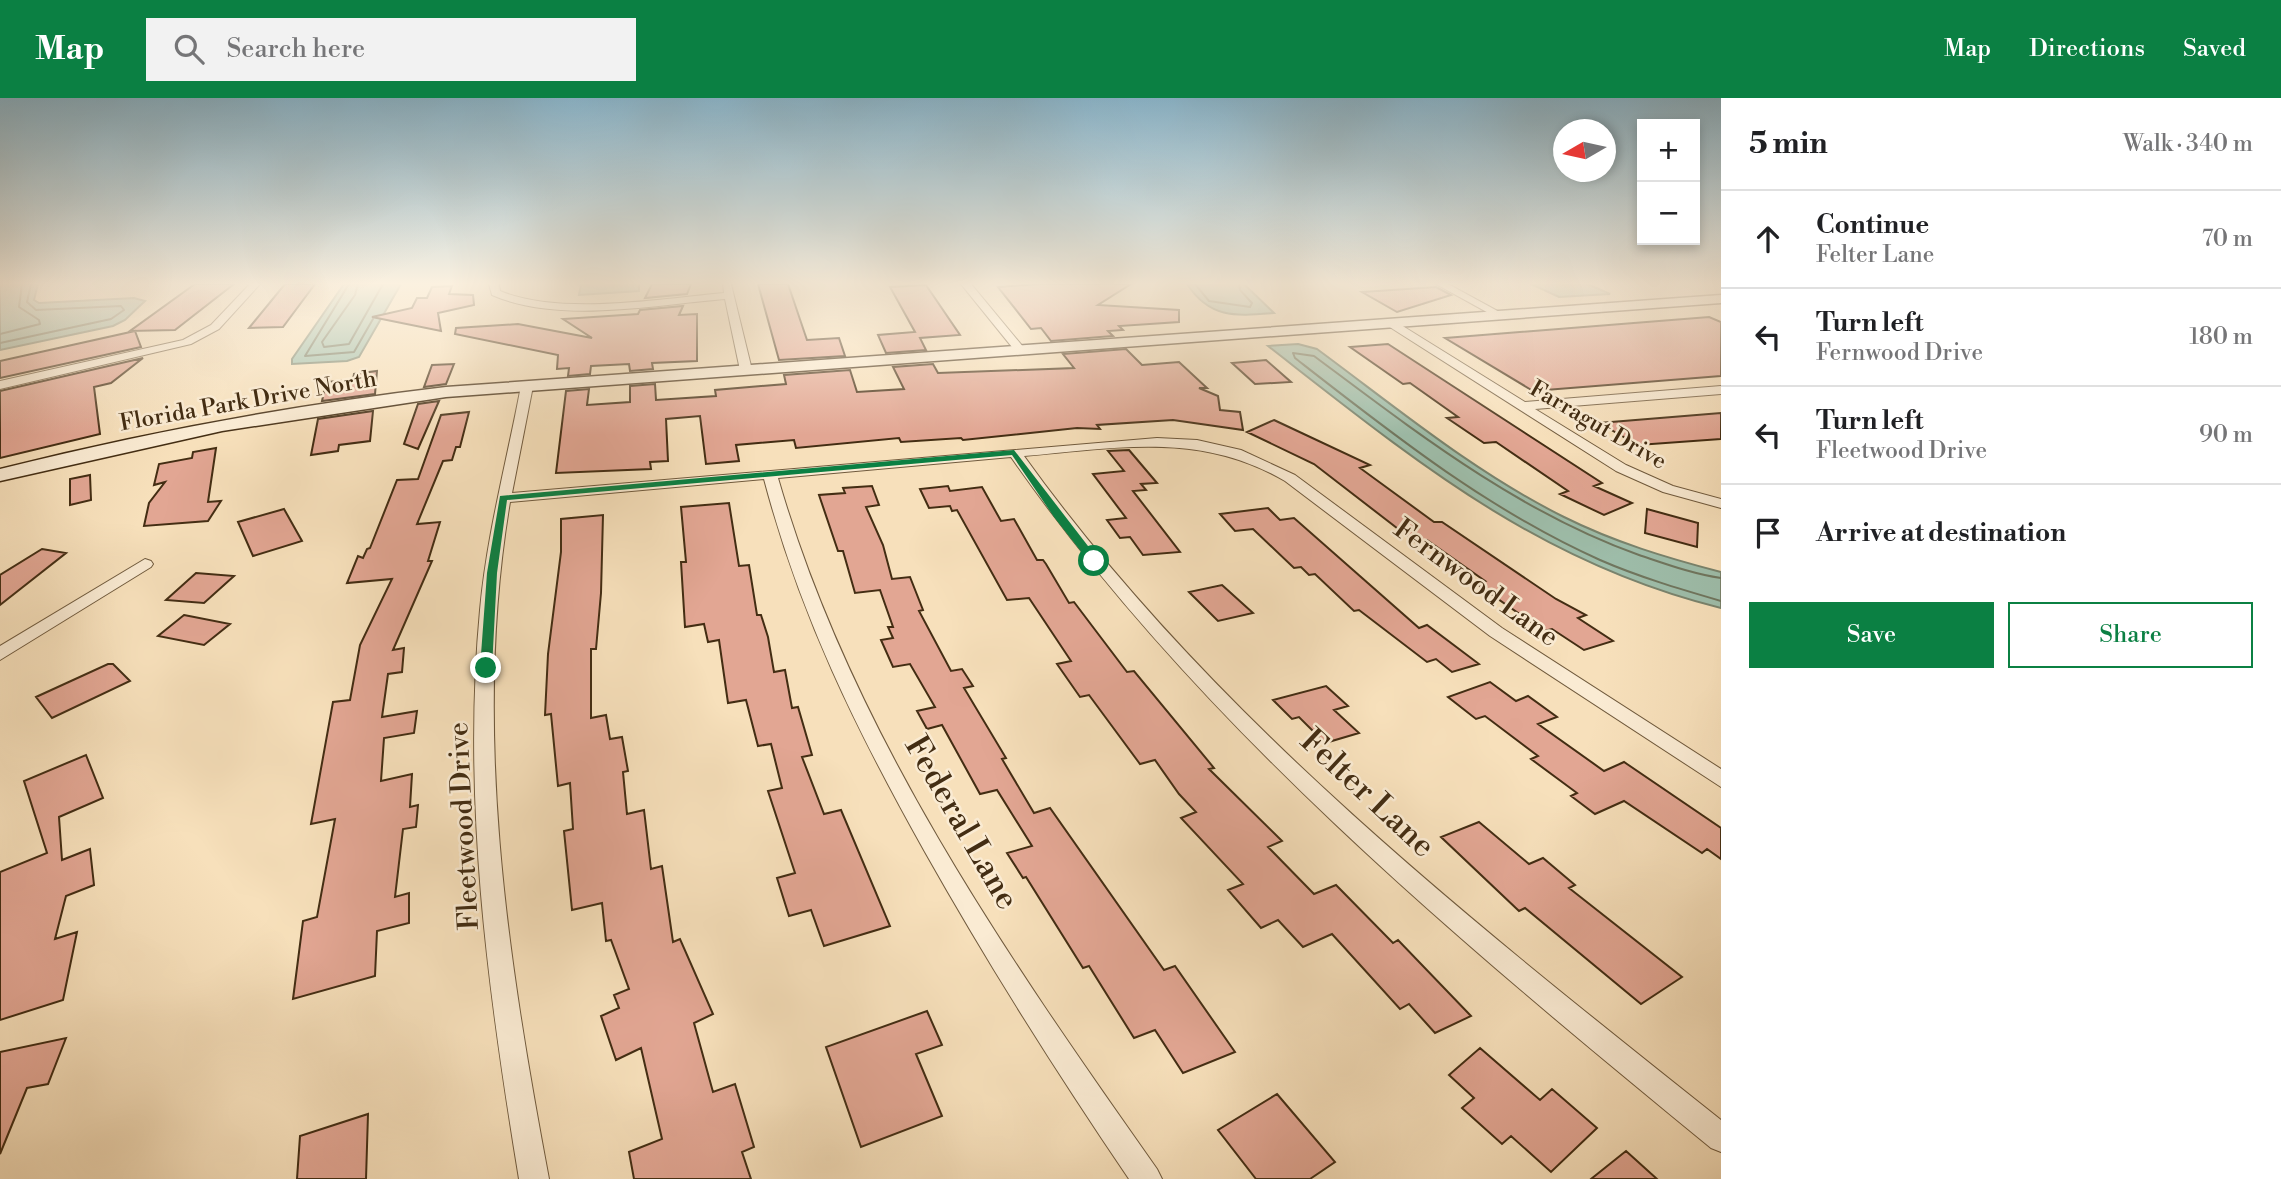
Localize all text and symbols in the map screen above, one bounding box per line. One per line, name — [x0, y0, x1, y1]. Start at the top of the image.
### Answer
search box — [146, 18, 636, 81]
text: Map — [35, 29, 104, 70]
icon: search — [170, 30, 208, 68]
text: Search here — [226, 33, 365, 65]
text: Map — [1944, 34, 1991, 64]
text: Directions — [2029, 34, 2145, 64]
text: Saved — [2183, 34, 2246, 64]
north arrow — [1553, 119, 1616, 182]
map controls — [1637, 119, 1700, 245]
button: + — [1637, 119, 1700, 182]
text: 5 min — [1749, 125, 1828, 163]
text: Walk · 340 m — [2123, 130, 2253, 158]
button: − — [1637, 182, 1700, 245]
text: Continue — [1816, 209, 1929, 241]
icon: ahead — [1749, 220, 1787, 258]
text: 70 m — [2202, 225, 2253, 253]
text: Felter Lane — [1816, 241, 1934, 269]
text: Turn left — [1816, 307, 1924, 339]
icon: left — [1749, 318, 1787, 356]
text: 180 m — [2189, 323, 2253, 351]
text: Fernwood Drive — [1816, 339, 1983, 367]
street label: Florida Park Drive North — [117, 365, 379, 437]
street label: Farragut Drive — [1524, 374, 1672, 476]
text: Turn left — [1816, 405, 1924, 437]
icon: left — [1749, 416, 1787, 454]
text: 90 m — [2199, 421, 2253, 449]
text: Fleetwood Drive — [1816, 437, 1987, 465]
street label: Fernwood Lane — [1387, 511, 1565, 655]
icon: arrive — [1749, 514, 1787, 552]
text: Arrive at destination — [1816, 517, 2066, 549]
route start — [1078, 545, 1109, 576]
button: Save — [1749, 602, 1994, 668]
button: Share — [2008, 602, 2253, 668]
route end — [470, 652, 501, 683]
street label: Fleetwood Drive — [441, 721, 487, 931]
street label: Felter Lane — [1291, 721, 1443, 867]
street label: Federal Lane — [895, 729, 1027, 917]

